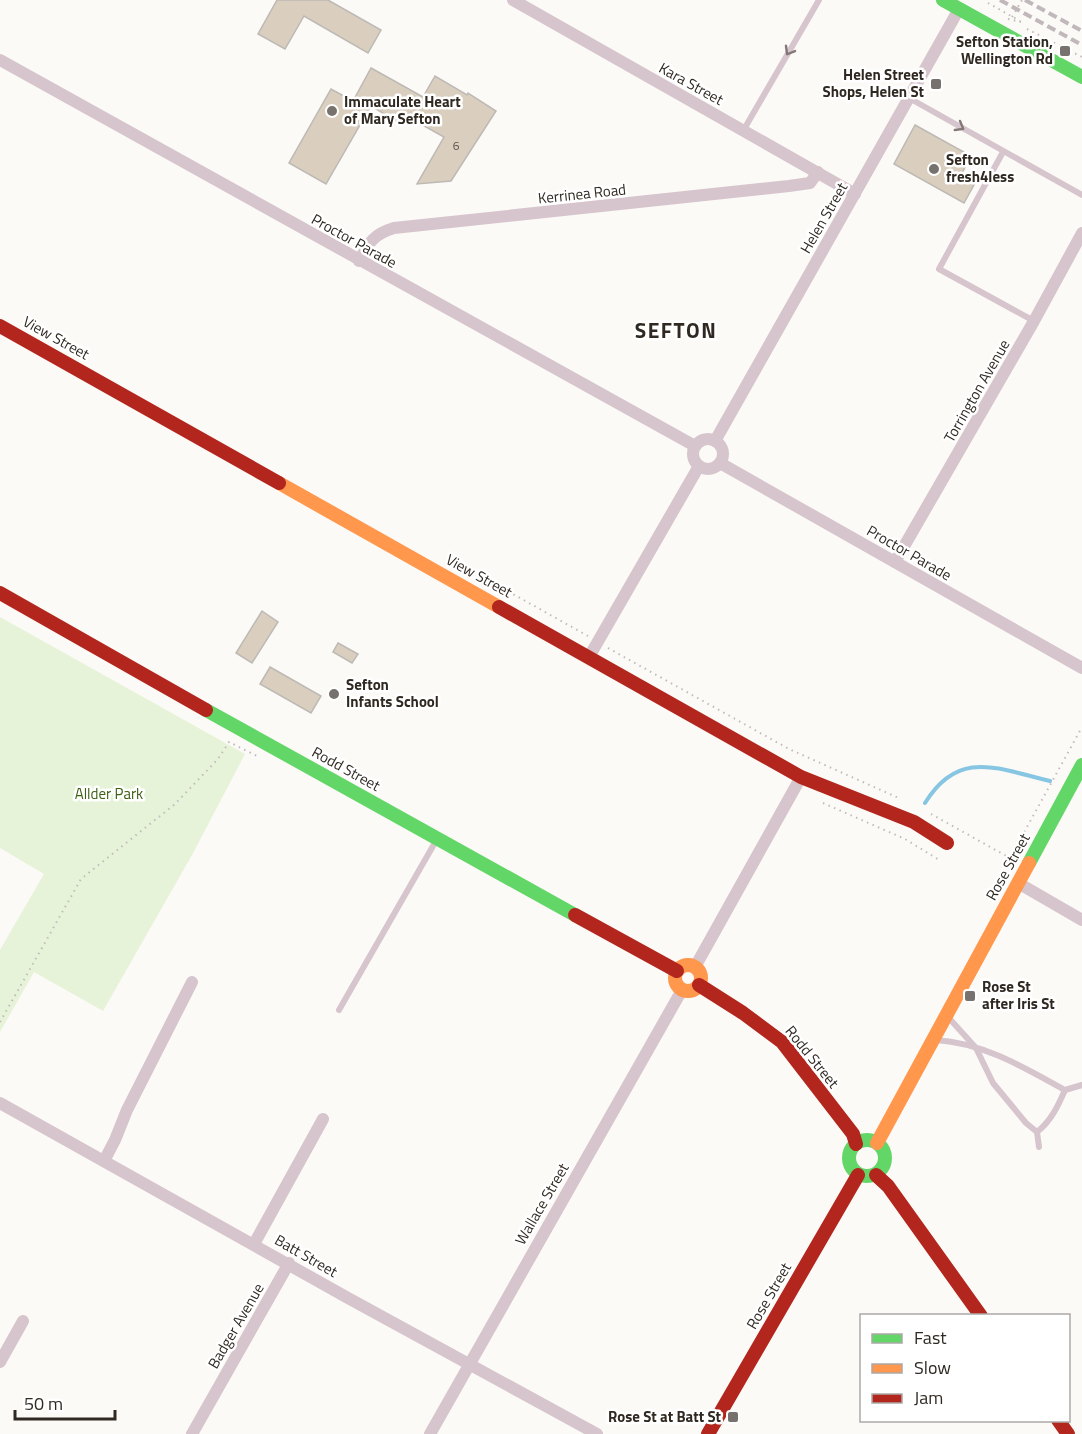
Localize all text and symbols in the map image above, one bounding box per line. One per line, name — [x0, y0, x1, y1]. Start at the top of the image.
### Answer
place label: Sefton Station, Wellington Rd — [956, 30, 1053, 70]
marker: Sefton Station, Wellington Rd — [1058, 44, 1072, 58]
one-way arrow — [785, 45, 797, 55]
street label: Kara Street — [655, 56, 728, 111]
place label: Helen Street Shops, Helen St — [823, 63, 925, 103]
marker: Helen Street Shops, Helen St — [929, 77, 943, 91]
place label: Immaculate Heart of Mary Sefton — [344, 90, 461, 130]
marker: Immaculate Heart of Mary Sefton — [325, 104, 339, 118]
one-way arrow — [954, 120, 964, 131]
house number: 6 — [453, 136, 460, 155]
place label: Sefton fresh4less — [946, 148, 1014, 188]
marker: Sefton fresh4less — [927, 162, 941, 176]
street label: Kerrinea Road — [537, 177, 627, 210]
street label: Helen Street — [794, 177, 854, 258]
street label: Proctor Parade — [307, 208, 401, 274]
street label: View Street — [19, 310, 94, 366]
district label: SEFTON — [635, 314, 717, 346]
street label: Torrington Avenue — [938, 335, 1015, 446]
street label: Proctor Parade — [863, 519, 956, 586]
street label: View Street — [442, 548, 517, 604]
place label: Sefton Infants School — [346, 673, 439, 713]
marker: Sefton Infants School — [327, 687, 341, 701]
street label: Rodd Street — [308, 740, 385, 797]
park label: Allder Park — [75, 782, 143, 805]
street label: Rose Street — [980, 828, 1036, 904]
place label: Rose St after Iris St — [982, 975, 1055, 1015]
marker: Rose St after Iris St — [963, 989, 977, 1003]
street label: Rodd Street — [780, 1020, 845, 1094]
street label: Wallace Street — [509, 1158, 575, 1249]
street label: Batt Street — [271, 1228, 343, 1283]
street label: Rose Street — [740, 1258, 797, 1333]
street label: Badger Avenue — [202, 1279, 269, 1373]
legend — [860, 1314, 1070, 1422]
text: Fast — [914, 1324, 947, 1351]
text: Slow — [914, 1354, 951, 1381]
scale bar — [15, 1383, 116, 1421]
text: Jam — [914, 1384, 943, 1411]
text: 50 m — [24, 1390, 63, 1417]
place label: Rose St at Batt St — [608, 1405, 722, 1428]
marker: Rose St at Batt St — [726, 1410, 740, 1424]

